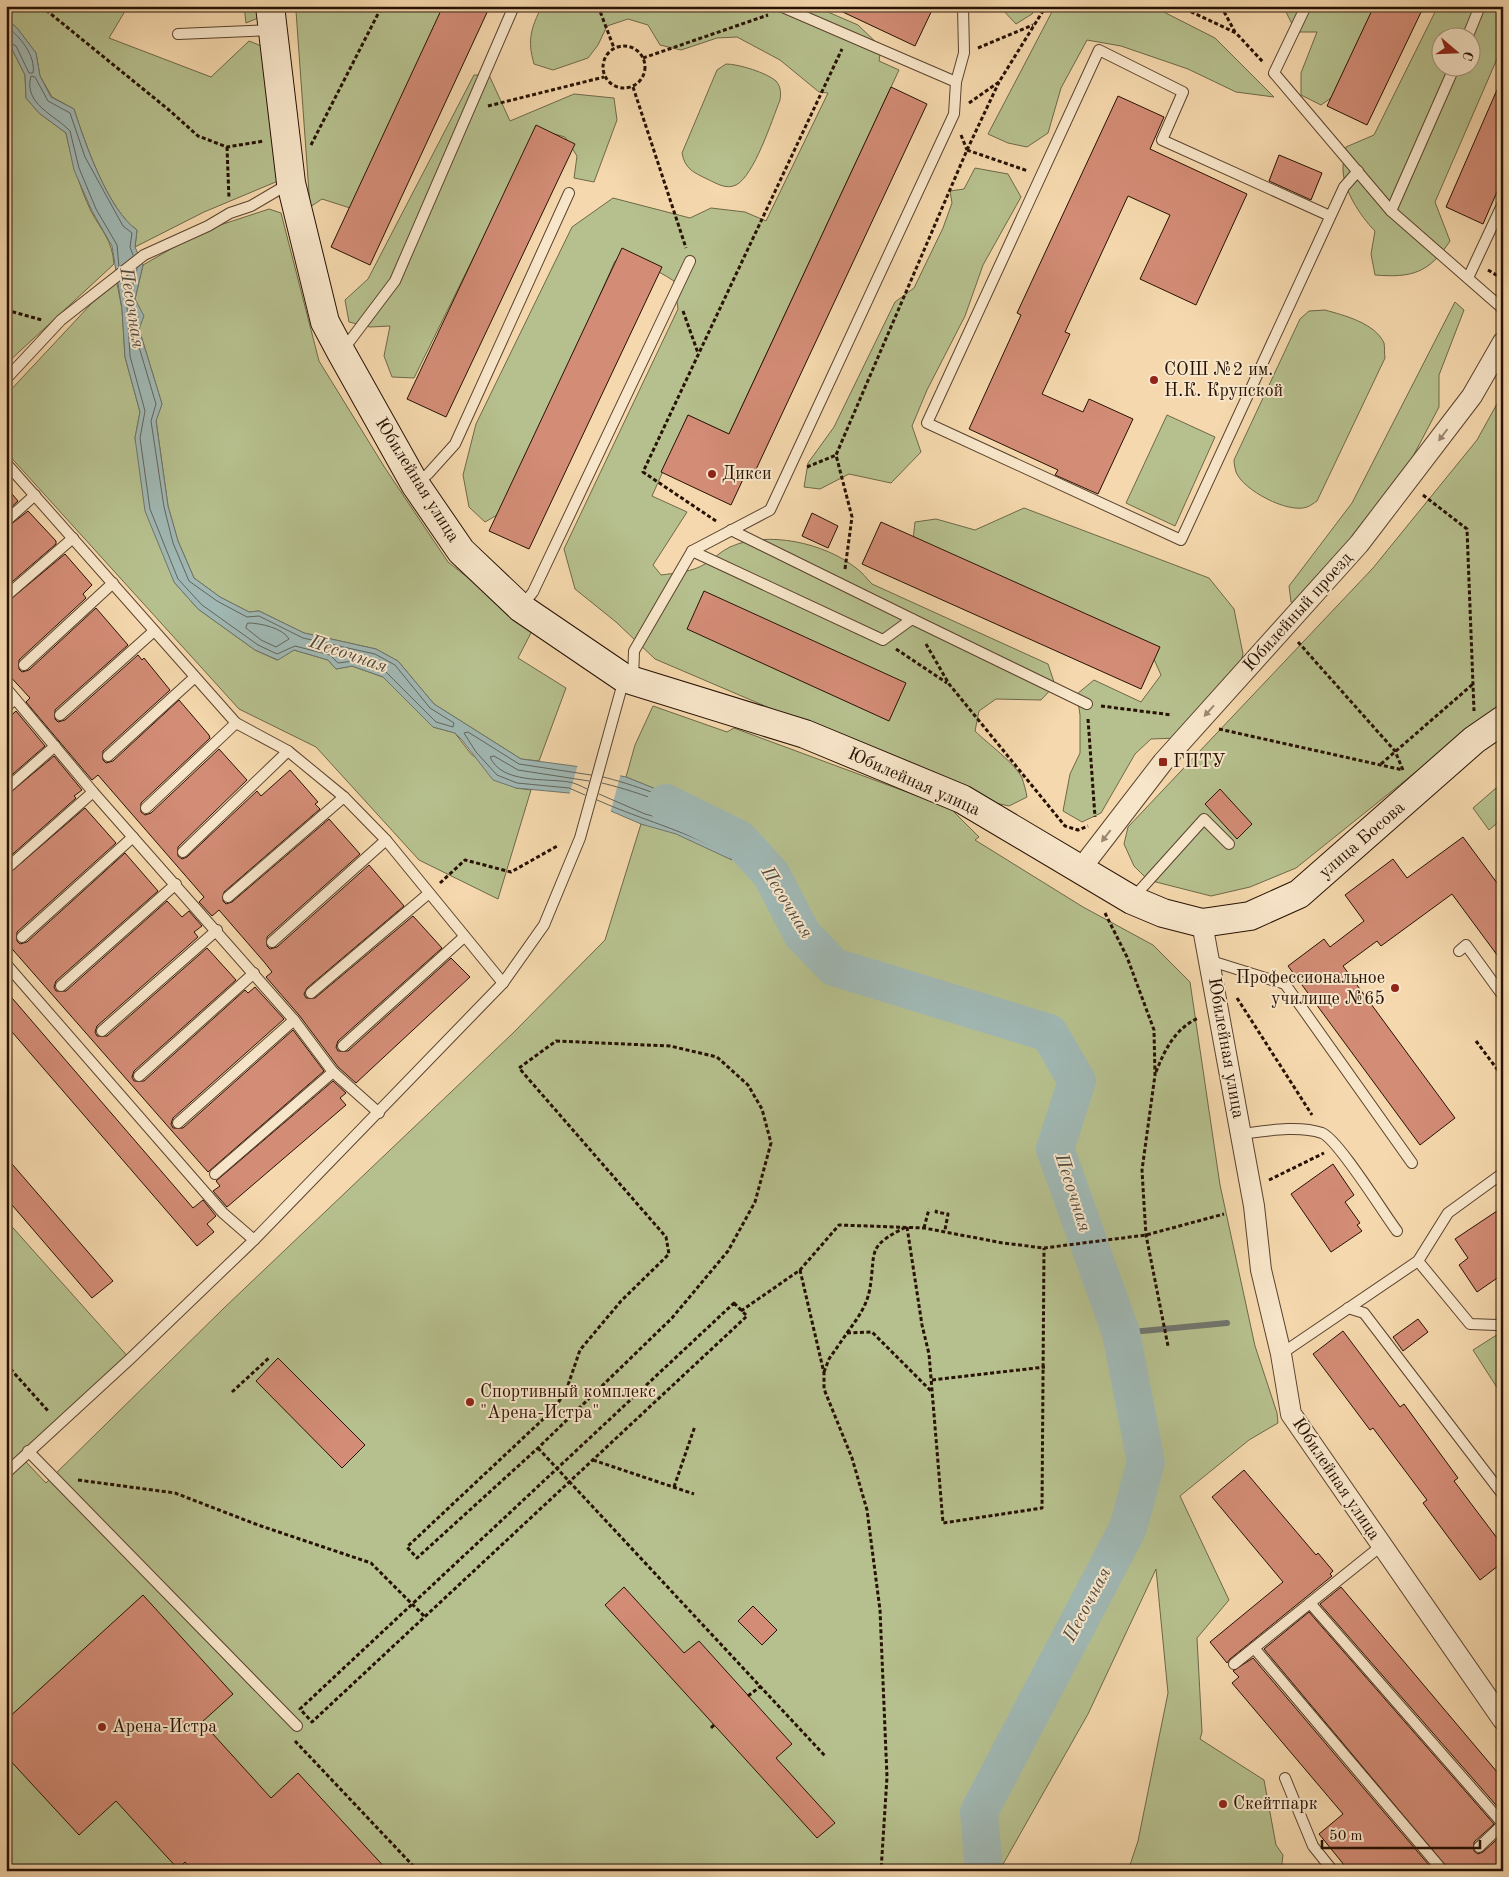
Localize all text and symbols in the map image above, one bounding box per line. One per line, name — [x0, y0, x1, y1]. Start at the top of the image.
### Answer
north arrow — [1432, 28, 1482, 78]
text: С — [1459, 49, 1475, 63]
water label: Песочная — [115, 265, 147, 350]
place label: СОШ №2 им. Н.К. Крупской — [1164, 361, 1283, 400]
marker: СОШ №2 им. Н.К. Крупской — [1148, 374, 1160, 386]
street label: Юбилейная улица — [372, 415, 463, 545]
one-way arrow — [1437, 428, 1448, 441]
place label: Дикси — [722, 465, 772, 483]
marker: Дикси — [706, 468, 718, 480]
street label: Юбилейный проезд — [1240, 549, 1356, 675]
water label: Песочная — [306, 632, 390, 677]
one-way arrow — [1203, 705, 1215, 717]
street label: Юбилейная улица — [845, 745, 983, 819]
place label: ГПТУ — [1173, 753, 1226, 771]
marker: ГПТУ — [1157, 756, 1169, 768]
street label: улица Босова — [1316, 798, 1408, 882]
one-way arrow — [1100, 829, 1111, 842]
water label: Песочная — [756, 863, 816, 942]
place label: Профессиональное училище №65 — [1236, 969, 1385, 1008]
street label: Юбилейная улица — [1205, 976, 1247, 1120]
marker: Профессиональное училище №65 — [1389, 982, 1401, 994]
water label: Песочная — [1050, 1150, 1094, 1235]
place label: Спортивный комплекс "Арена-Истра" — [480, 1383, 656, 1422]
marker: Спортивный комплекс "Арена-Истра" — [464, 1396, 476, 1408]
street label: Юбилейная улица — [1289, 1415, 1383, 1543]
water label: Песочная — [1060, 1565, 1115, 1646]
place label: Арена-Истра — [112, 1718, 217, 1736]
marker: Арена-Истра — [96, 1721, 108, 1733]
place label: Скейтпарк — [1233, 1795, 1318, 1813]
marker: Скейтпарк — [1217, 1798, 1229, 1810]
scale bar — [1322, 1817, 1479, 1849]
text: 50 m — [1329, 1829, 1363, 1844]

